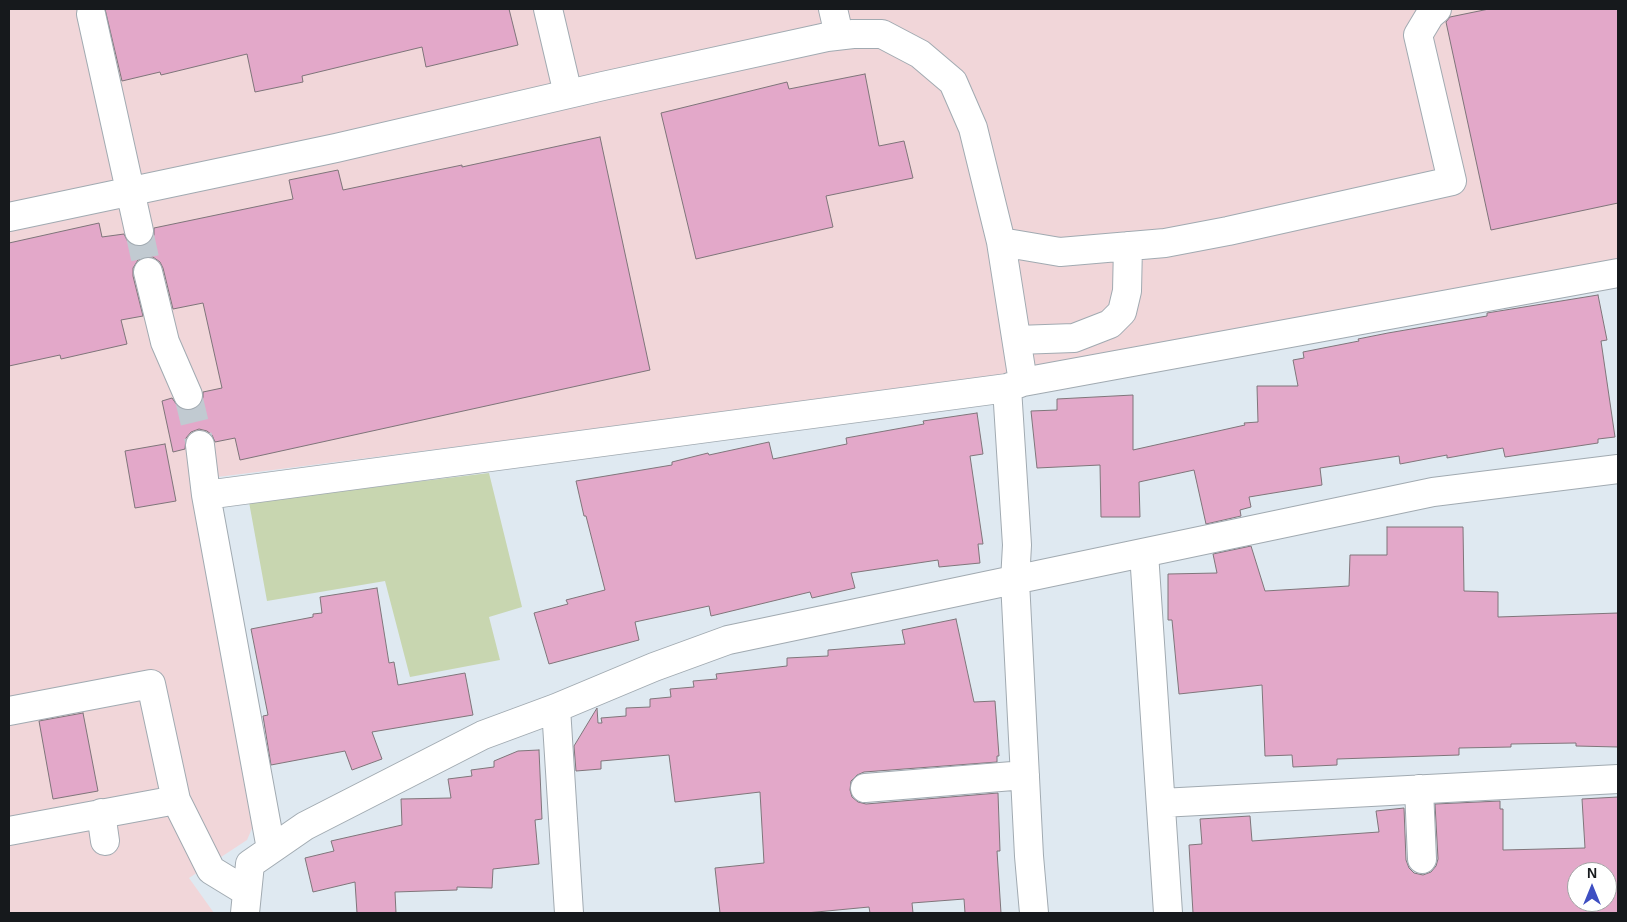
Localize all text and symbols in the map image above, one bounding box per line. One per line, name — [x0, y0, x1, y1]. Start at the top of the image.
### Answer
north arrow — [1567, 862, 1617, 912]
text: N — [1587, 865, 1597, 881]

